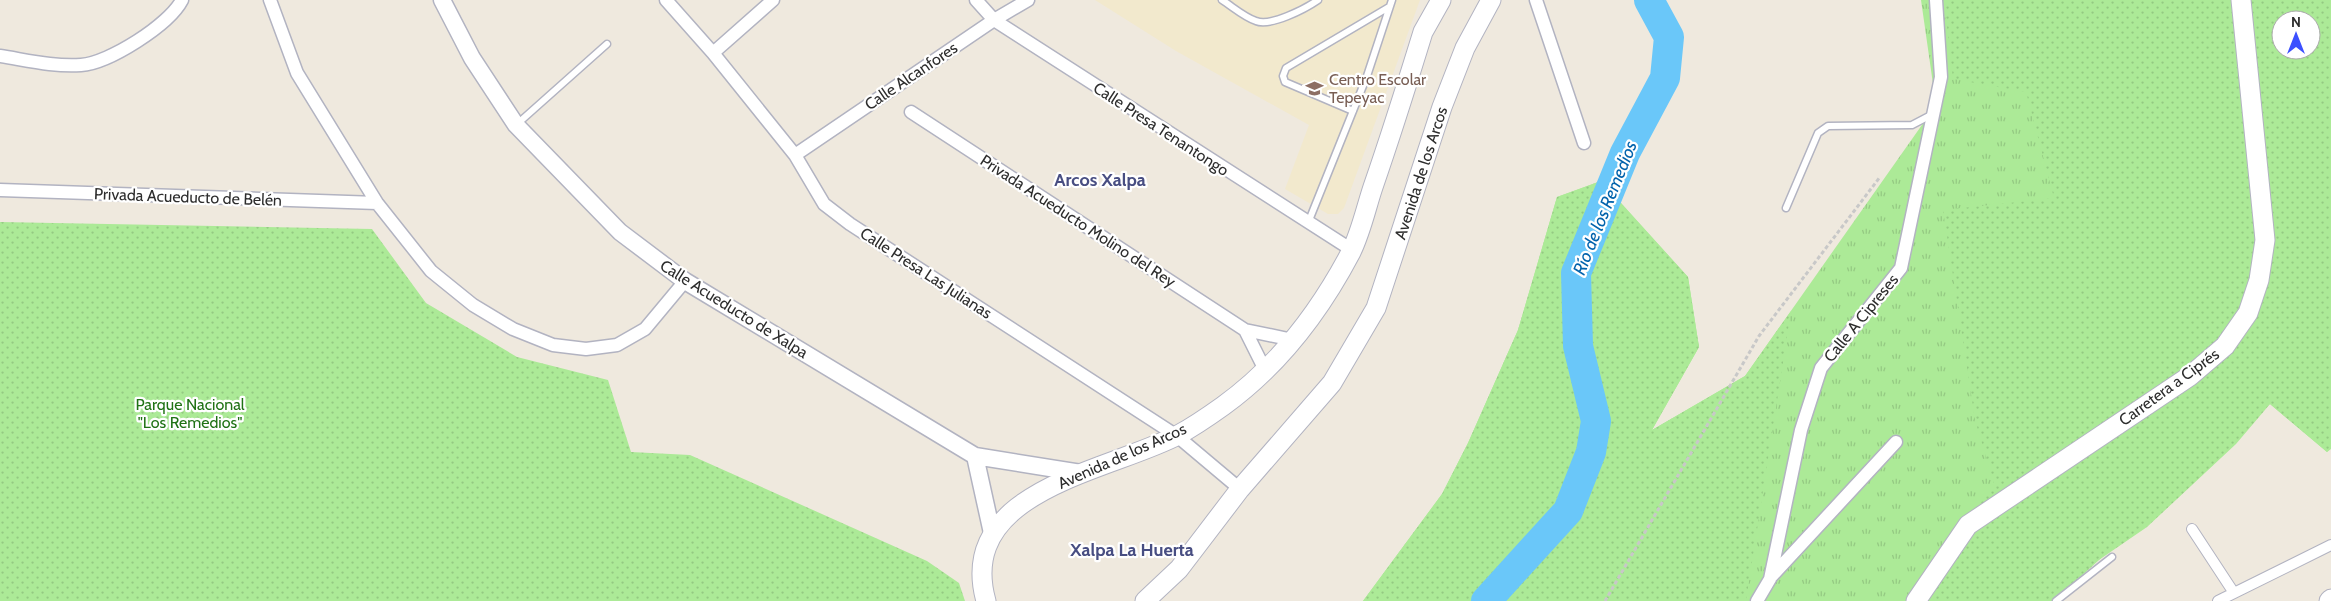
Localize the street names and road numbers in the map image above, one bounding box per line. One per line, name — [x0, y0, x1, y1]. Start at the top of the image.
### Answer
street label: Calle Alcanfores — [861, 38, 961, 114]
street label: Calle Presa Tenantongo — [1090, 78, 1232, 180]
street label: Avenida de los Arcos — [1391, 104, 1452, 242]
street label: Privada Acueducto Molino del Rey — [977, 151, 1179, 291]
street label: Privada Acueducto de Belén — [94, 184, 282, 210]
street label: Calle Presa Las Julianas — [857, 223, 996, 323]
street label: Calle Acueducto de Xalpa — [657, 256, 812, 362]
street label: Calle A Cipreses — [1820, 270, 1902, 366]
street label: Carretera a Ciprés — [2115, 344, 2223, 430]
street label: Avenida de los Arcos — [1055, 419, 1189, 493]

